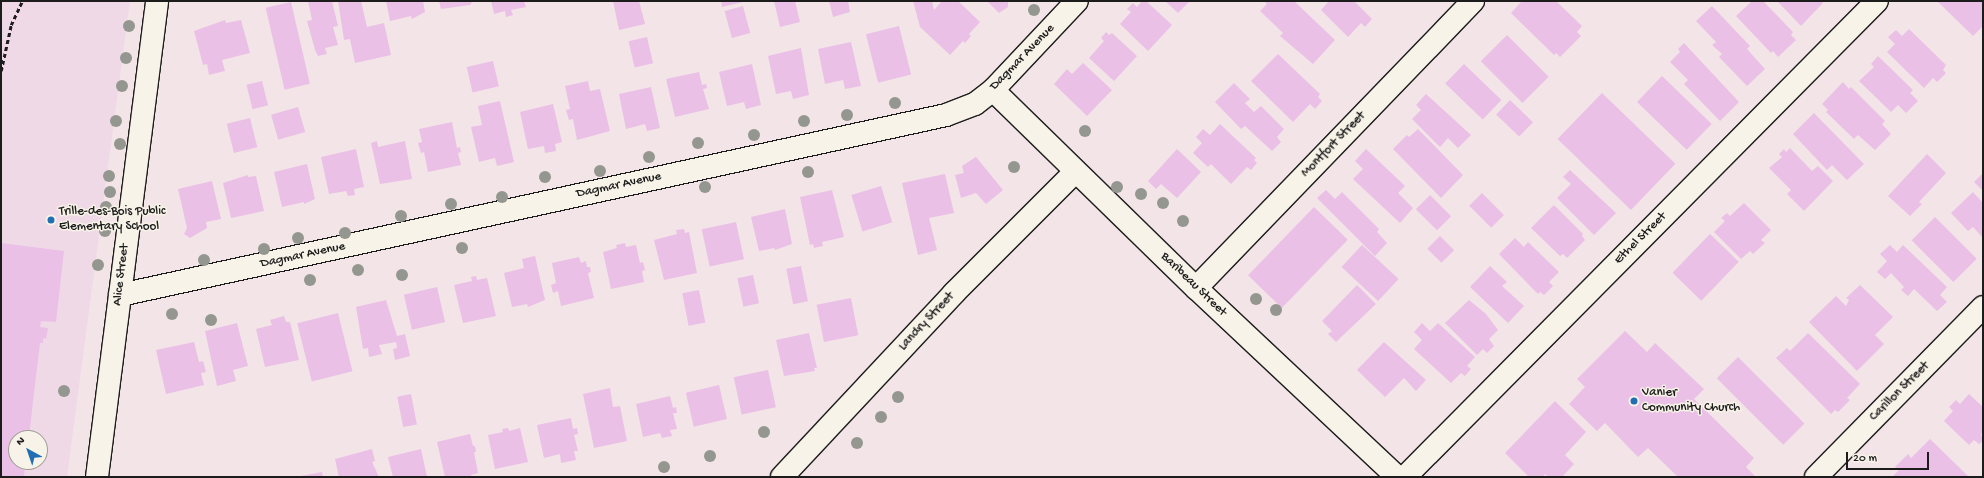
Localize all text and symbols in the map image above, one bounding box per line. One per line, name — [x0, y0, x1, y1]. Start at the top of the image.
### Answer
street label: Dagmar Avenue — [987, 22, 1059, 94]
street label: Montfort Street — [1299, 109, 1369, 181]
street label: Dagmar Avenue — [575, 169, 663, 203]
place label: Trille-des-Bois Public Elementary School — [59, 205, 165, 236]
street label: Ethel Street — [1612, 210, 1670, 268]
marker: Trille-des-Bois Public Elementary School — [46, 215, 56, 225]
street label: Dagmar Avenue — [259, 239, 347, 273]
street label: Alice Street — [110, 243, 134, 307]
street label: Baribeau Street — [1157, 250, 1229, 320]
street label: Landry Street — [896, 289, 958, 355]
street label: Carillon Street — [1867, 359, 1933, 425]
place label: Vanier Community Church — [1642, 386, 1740, 417]
marker: Vanier Community Church — [1629, 396, 1639, 406]
north arrow — [8, 430, 48, 470]
text: N — [14, 435, 28, 448]
scale bar — [1848, 444, 1931, 470]
text: 20 m — [1853, 452, 1877, 466]

